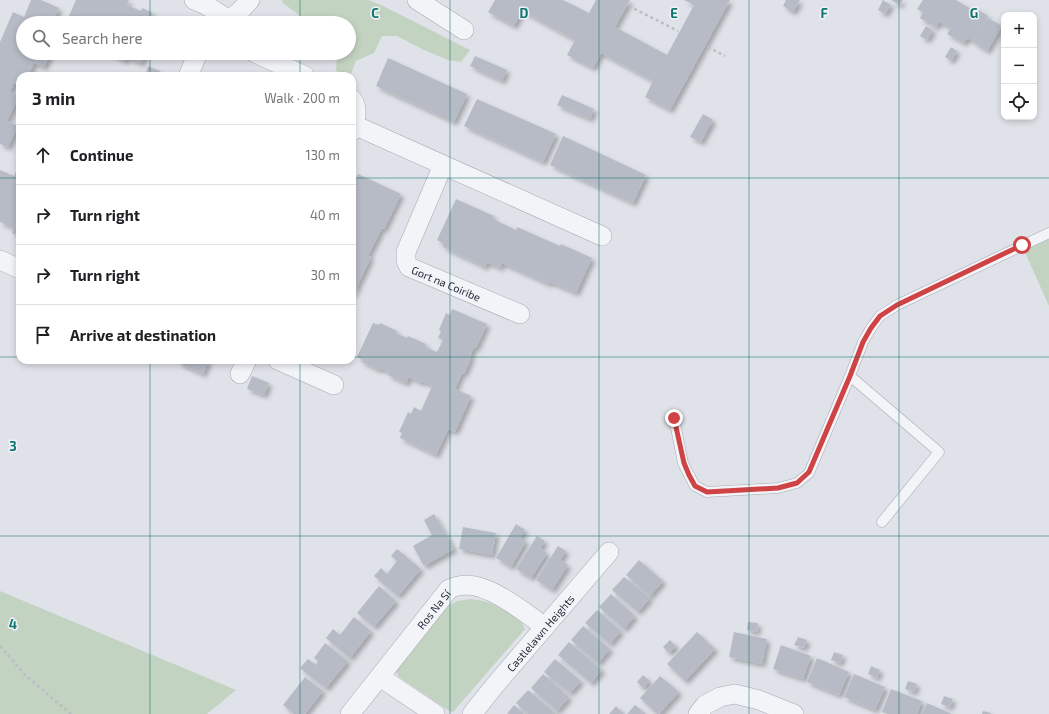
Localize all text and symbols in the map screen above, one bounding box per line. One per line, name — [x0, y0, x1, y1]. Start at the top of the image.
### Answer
text: C — [371, 5, 379, 21]
text: D — [520, 5, 529, 21]
text: E — [670, 5, 678, 21]
text: F — [820, 5, 828, 21]
text: G — [970, 5, 978, 21]
map controls — [1001, 12, 1037, 120]
button: + — [1001, 12, 1037, 48]
search box — [16, 16, 356, 60]
icon: search — [30, 27, 52, 49]
text: Search here — [62, 29, 143, 47]
button: − — [1001, 48, 1037, 84]
button: locate — [1001, 84, 1037, 120]
text: 3 min — [32, 88, 75, 108]
text: Walk · 200 m — [264, 90, 340, 106]
icon: ahead — [32, 144, 54, 166]
text: Continue — [70, 146, 133, 164]
text: 130 m — [305, 147, 340, 163]
icon: right — [32, 204, 54, 226]
text: Turn right — [70, 206, 140, 224]
text: 40 m — [310, 207, 340, 223]
route start — [1013, 236, 1031, 254]
street label: Gort na Coiribe — [410, 263, 483, 303]
icon: right — [32, 264, 54, 286]
text: Turn right — [70, 266, 140, 284]
text: 30 m — [311, 267, 340, 283]
icon: arrive — [32, 324, 54, 346]
text: Arrive at destination — [70, 326, 216, 344]
route end — [665, 409, 683, 427]
text: 3 — [9, 438, 17, 454]
street label: Ros Na Sí — [414, 586, 453, 631]
street label: Castlelawn Heights — [503, 591, 577, 674]
text: 4 — [9, 616, 17, 632]

